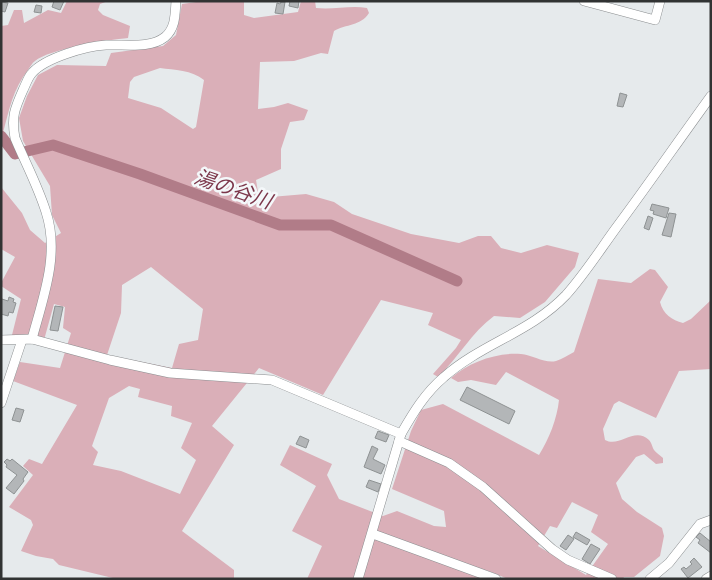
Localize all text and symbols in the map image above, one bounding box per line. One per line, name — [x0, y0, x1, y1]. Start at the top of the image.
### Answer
water label: 湯の谷川 — [191, 164, 277, 215]

